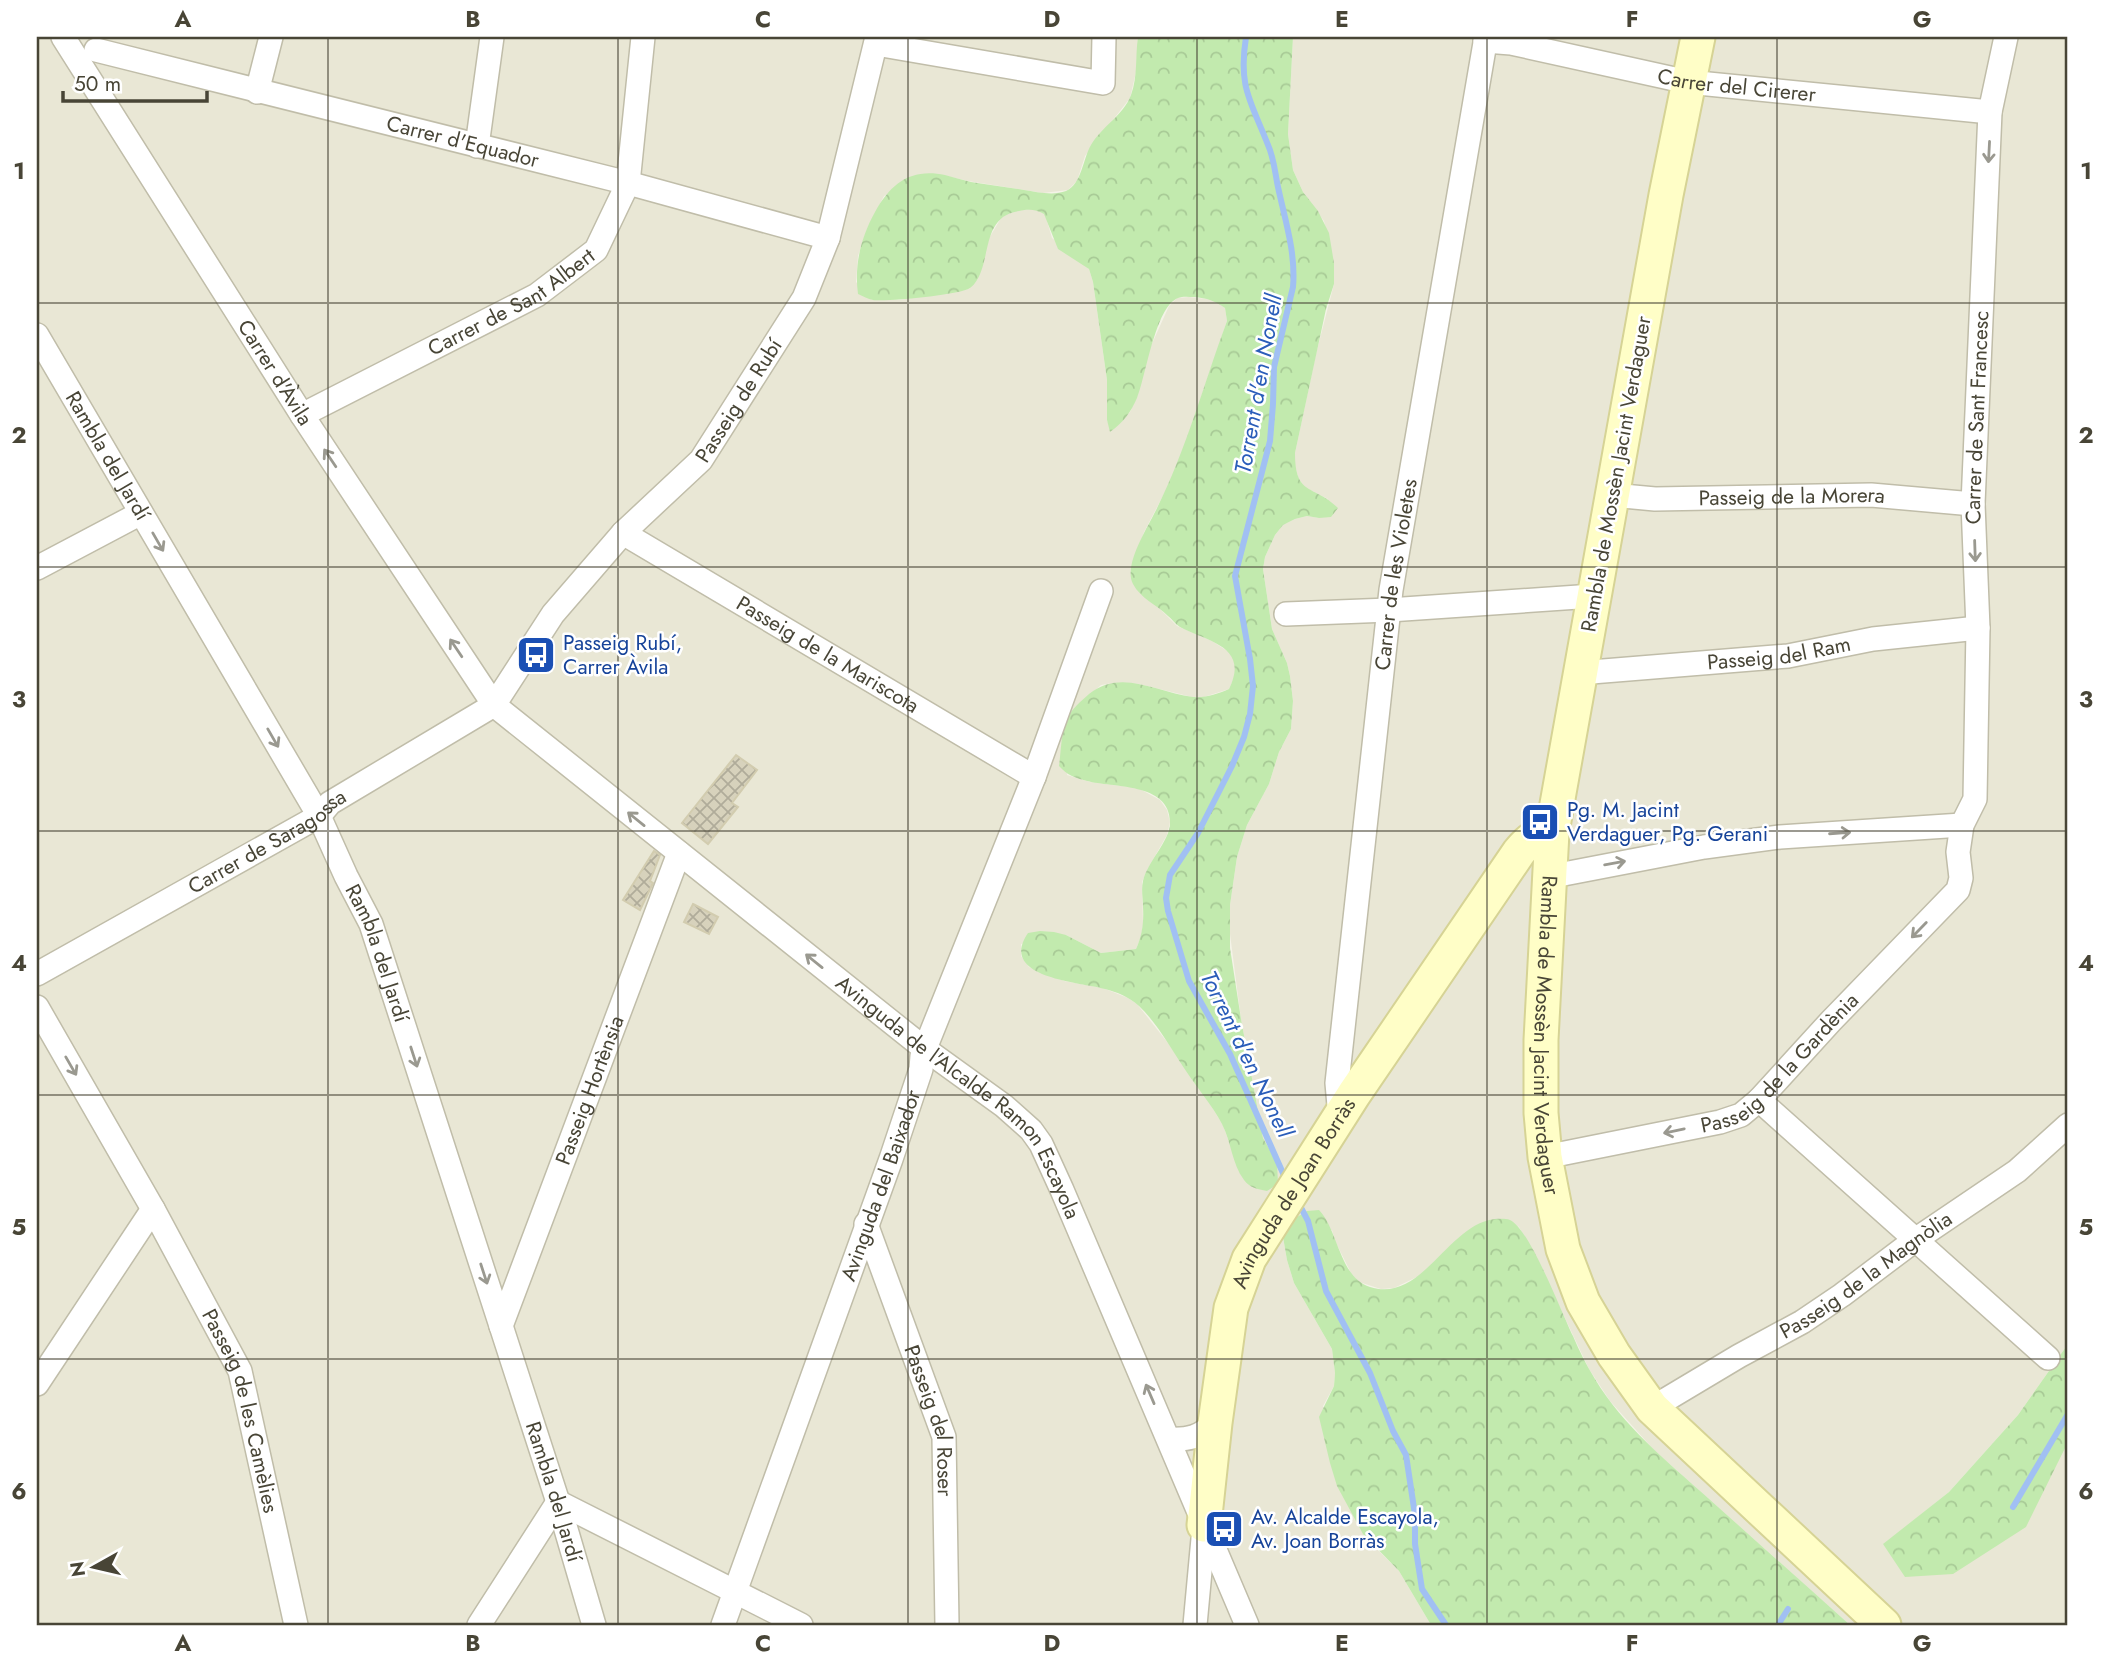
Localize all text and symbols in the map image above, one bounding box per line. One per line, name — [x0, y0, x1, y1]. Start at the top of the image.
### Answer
text: A — [174, 2, 192, 36]
text: B — [465, 2, 481, 36]
text: C — [755, 2, 771, 36]
text: D — [1044, 2, 1061, 36]
text: E — [1335, 2, 1349, 36]
text: F — [1626, 2, 1638, 36]
text: G — [1913, 2, 1931, 36]
scale bar — [63, 60, 206, 104]
street label: Carrer del Cirerer — [1654, 61, 1818, 110]
text: 50 m — [74, 69, 121, 99]
street label: Carrer d'Equador — [383, 108, 543, 175]
one-way arrow — [1982, 141, 1995, 164]
text: 1 — [13, 154, 25, 188]
text: 1 — [2080, 154, 2092, 188]
street label: Carrer de Sant Albert — [423, 241, 601, 363]
water label: Torrent d'en Nonell — [1225, 291, 1291, 476]
street label: Carrer de Sant Francesc — [1958, 310, 1996, 525]
street label: Rambla de Mossèn Jacint Verdaguer — [1573, 313, 1659, 634]
street label: Carrer d'Àvila — [230, 314, 320, 432]
street label: Passeig de Rubí — [688, 331, 790, 469]
street label: Rambla del Jardí — [58, 386, 158, 527]
text: 2 — [11, 418, 27, 452]
text: 2 — [2078, 418, 2094, 452]
one-way arrow — [323, 449, 337, 468]
street label: Carrer de les Violetes — [1367, 476, 1425, 672]
street label: Passeig de la Morera — [1698, 480, 1886, 513]
one-way arrow — [151, 532, 165, 552]
one-way arrow — [1968, 539, 1982, 562]
street label: Passeig de la Mariscota — [731, 589, 925, 720]
place label: Passeig Rubí, Carrer Àvila — [563, 628, 682, 682]
street label: Passeig del Ram — [1706, 629, 1853, 678]
bus stop icon: Passeig Rubí, Carrer Àvila — [515, 634, 557, 676]
one-way arrow — [449, 638, 463, 658]
text: 3 — [12, 682, 26, 716]
text: 3 — [2079, 682, 2093, 716]
one-way arrow — [267, 728, 281, 748]
street label: Carrer de Saragossa — [183, 782, 352, 901]
place label: Pg. M. Jacint Verdaguer, Pg. Gerani — [1567, 795, 1768, 849]
bus stop icon: Pg. M. Jacint Verdaguer, Pg. Gerani — [1519, 801, 1561, 843]
one-way arrow — [628, 811, 646, 827]
one-way arrow — [1829, 826, 1851, 839]
one-way arrow — [1603, 856, 1626, 870]
street label: Rambla de Mossèn Jacint Verdaguer — [1526, 874, 1567, 1198]
street label: Rambla del Jardí — [338, 879, 417, 1027]
one-way arrow — [1910, 921, 1927, 938]
text: 4 — [11, 946, 27, 980]
text: 4 — [2078, 946, 2094, 980]
one-way arrow — [806, 953, 824, 969]
water label: Torrent d'en Nonell — [1192, 965, 1302, 1144]
street label: Avinguda de l'Alcalde Ramon Escayola — [829, 968, 1088, 1224]
street label: Passeig de la Gardènia — [1698, 986, 1865, 1141]
street label: Passeig Hortènsia — [548, 1011, 631, 1169]
one-way arrow — [409, 1046, 421, 1068]
one-way arrow — [64, 1056, 78, 1076]
street label: Avinguda del Baixador — [833, 1085, 928, 1285]
street label: Avinguda de Joan Borràs — [1224, 1092, 1363, 1293]
one-way arrow — [1663, 1125, 1686, 1139]
street label: Passeig de la Magnòlia — [1774, 1204, 1958, 1346]
text: 5 — [12, 1210, 26, 1244]
text: 5 — [2079, 1210, 2093, 1244]
one-way arrow — [479, 1262, 491, 1284]
street label: Passeig de les Camèlies — [194, 1304, 286, 1516]
street label: Passeig del Roser — [897, 1341, 960, 1497]
one-way arrow — [1142, 1384, 1155, 1405]
street label: Rambla del Jardí — [518, 1418, 590, 1567]
text: 6 — [11, 1474, 27, 1508]
text: 6 — [2078, 1474, 2094, 1508]
place label: Av. Alcalde Escayola, Av. Joan Borràs — [1251, 1502, 1439, 1556]
bus stop icon: Av. Alcalde Escayola, Av. Joan Borràs — [1203, 1508, 1245, 1550]
north arrow — [60, 1532, 130, 1602]
text: N — [63, 1560, 92, 1579]
text: A — [174, 1626, 192, 1660]
text: B — [465, 1626, 481, 1660]
text: C — [755, 1626, 771, 1660]
text: D — [1044, 1626, 1061, 1660]
text: E — [1335, 1626, 1349, 1660]
text: F — [1626, 1626, 1638, 1660]
text: G — [1913, 1626, 1931, 1660]

